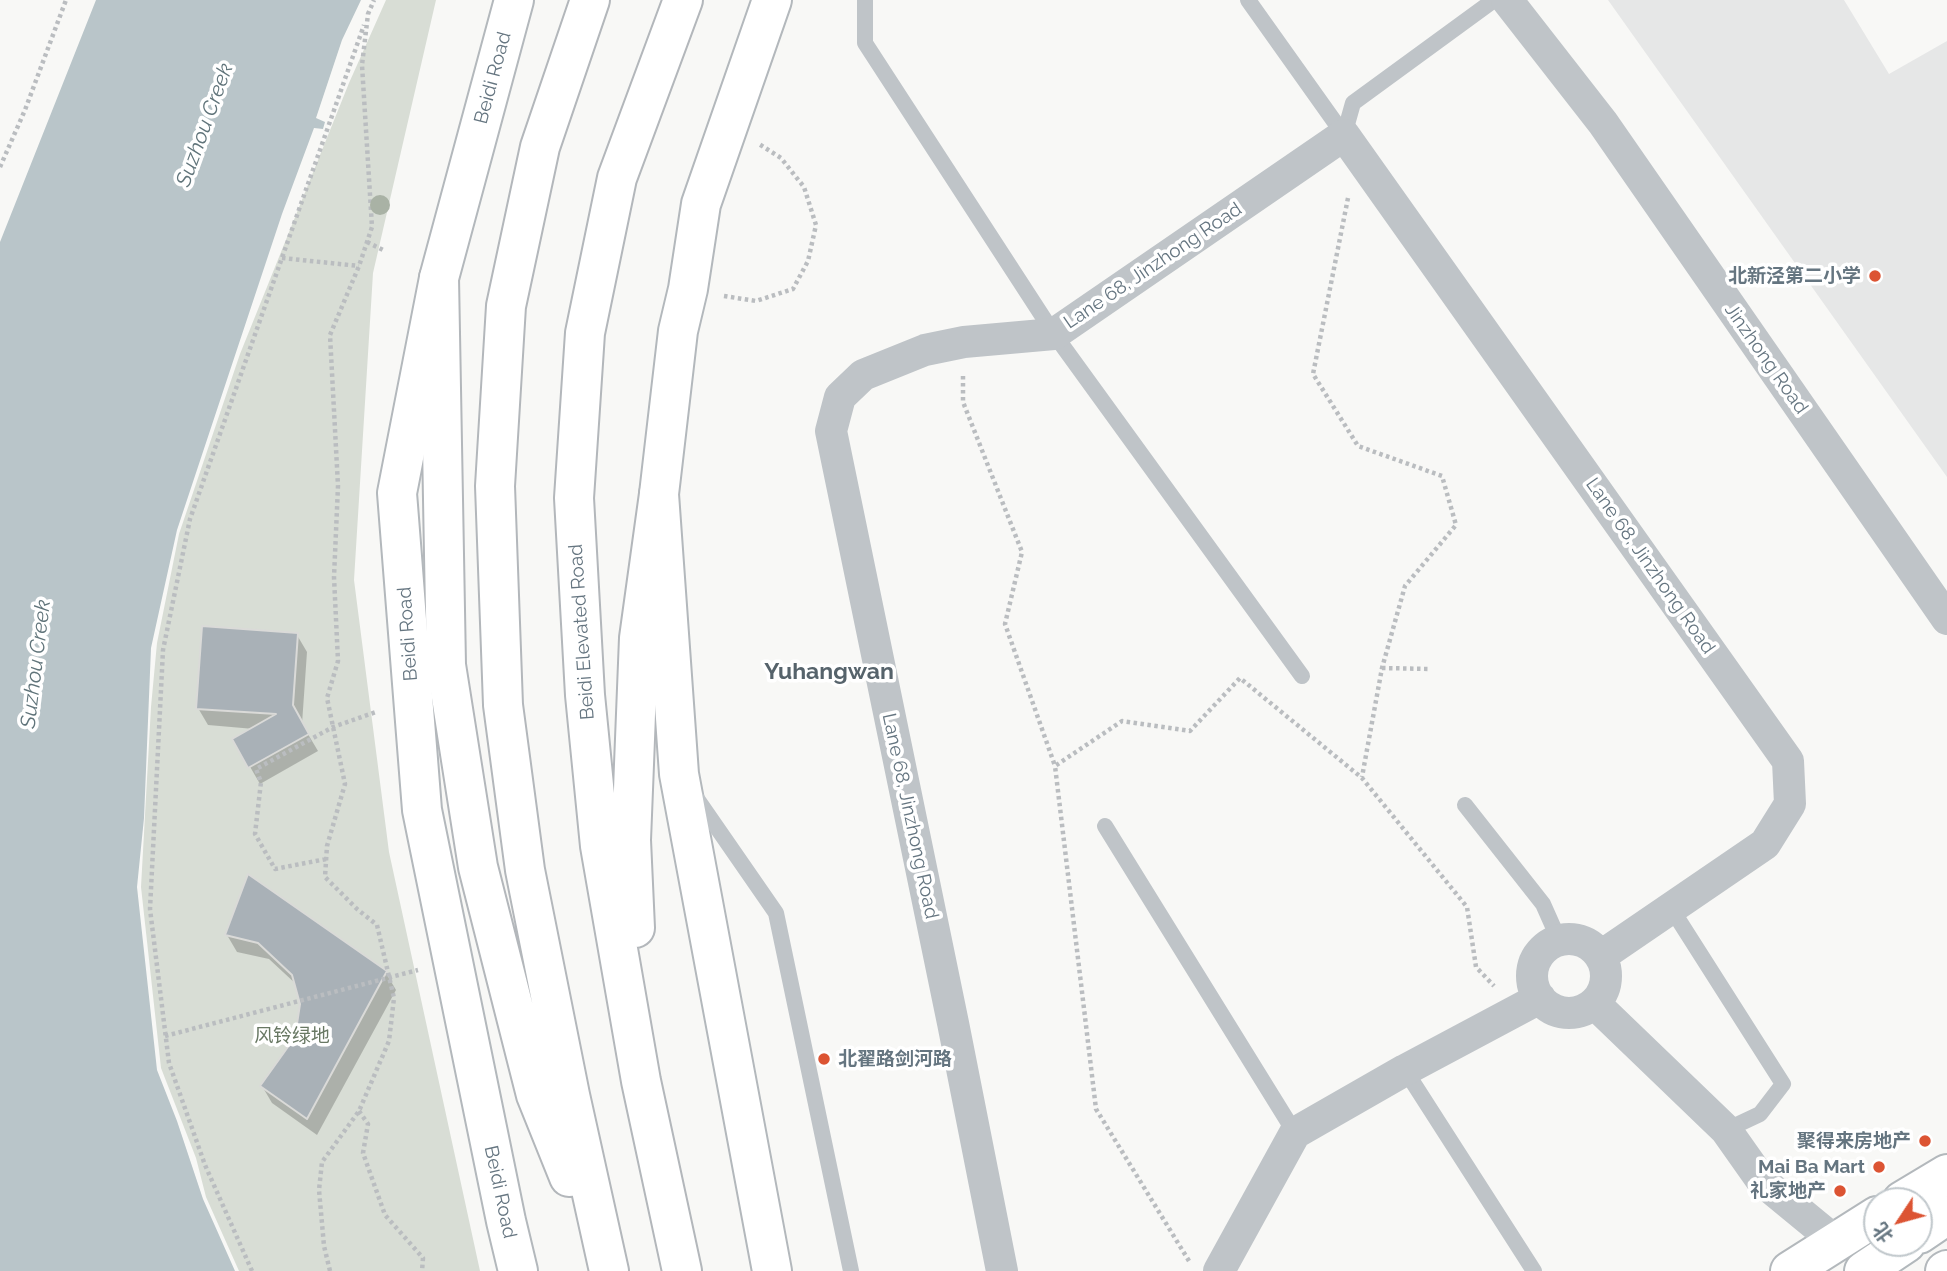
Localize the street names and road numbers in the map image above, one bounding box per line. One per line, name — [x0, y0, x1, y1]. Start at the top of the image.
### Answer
street label: Beidi Road — [470, 29, 516, 127]
street label: Lane 68, Jinzhong Road — [1060, 198, 1246, 334]
street label: Jinzhong Road — [1720, 299, 1812, 419]
street label: Lane 68, Jinzhong Road — [1581, 474, 1719, 658]
street label: Beidi Elevated Road — [564, 543, 600, 721]
street label: Beidi Road — [393, 586, 423, 682]
street label: Lane 68, Jinzhong Road — [877, 711, 943, 921]
street label: Beidi Road — [479, 1143, 521, 1241]

